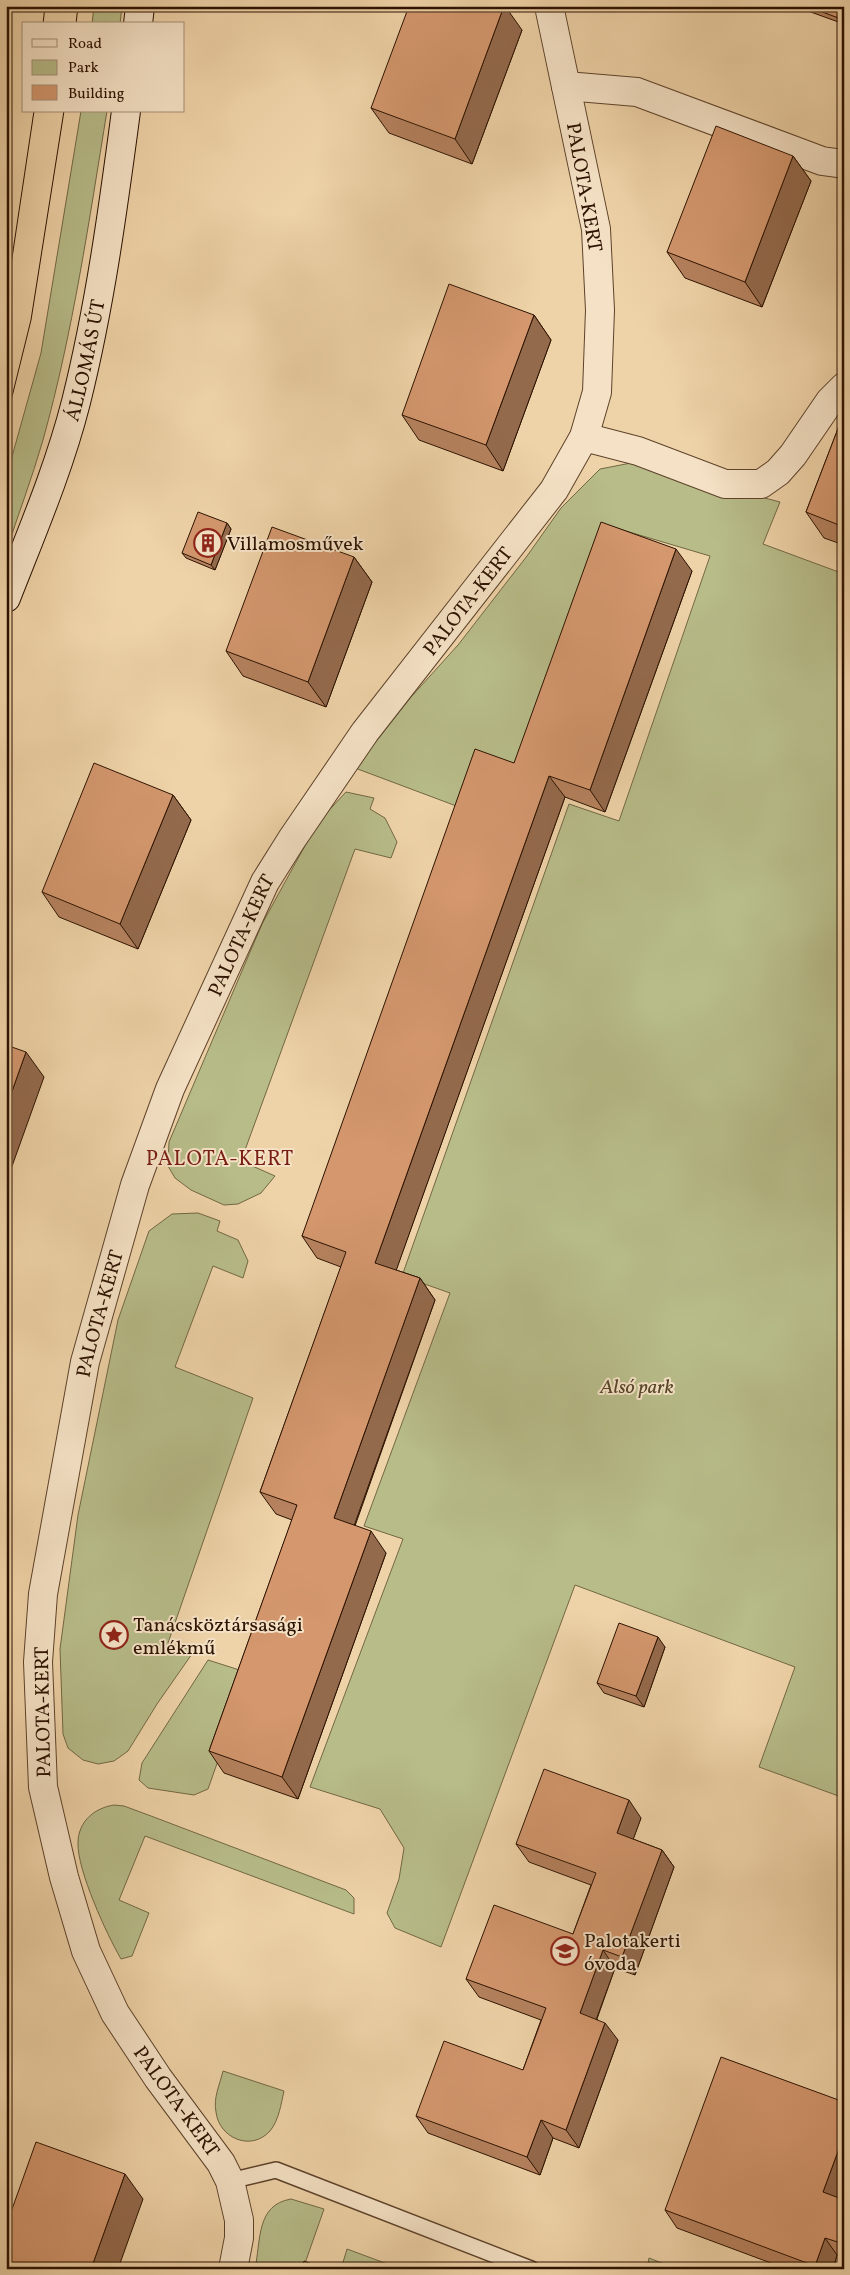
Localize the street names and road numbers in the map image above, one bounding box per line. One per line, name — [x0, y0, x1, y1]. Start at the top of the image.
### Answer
street label: PALOTA-KERT — [558, 120, 608, 255]
street label: ÁLLOMÁS ÚT — [59, 297, 114, 425]
street label: PALOTA-KERT — [418, 542, 520, 663]
street label: PALOTA-KERT — [202, 869, 282, 1001]
street label: PALOTA-KERT — [70, 1247, 132, 1380]
street label: PALOTA-KERT — [29, 1646, 59, 1778]
street label: PALOTA-KERT — [126, 2041, 225, 2164]

